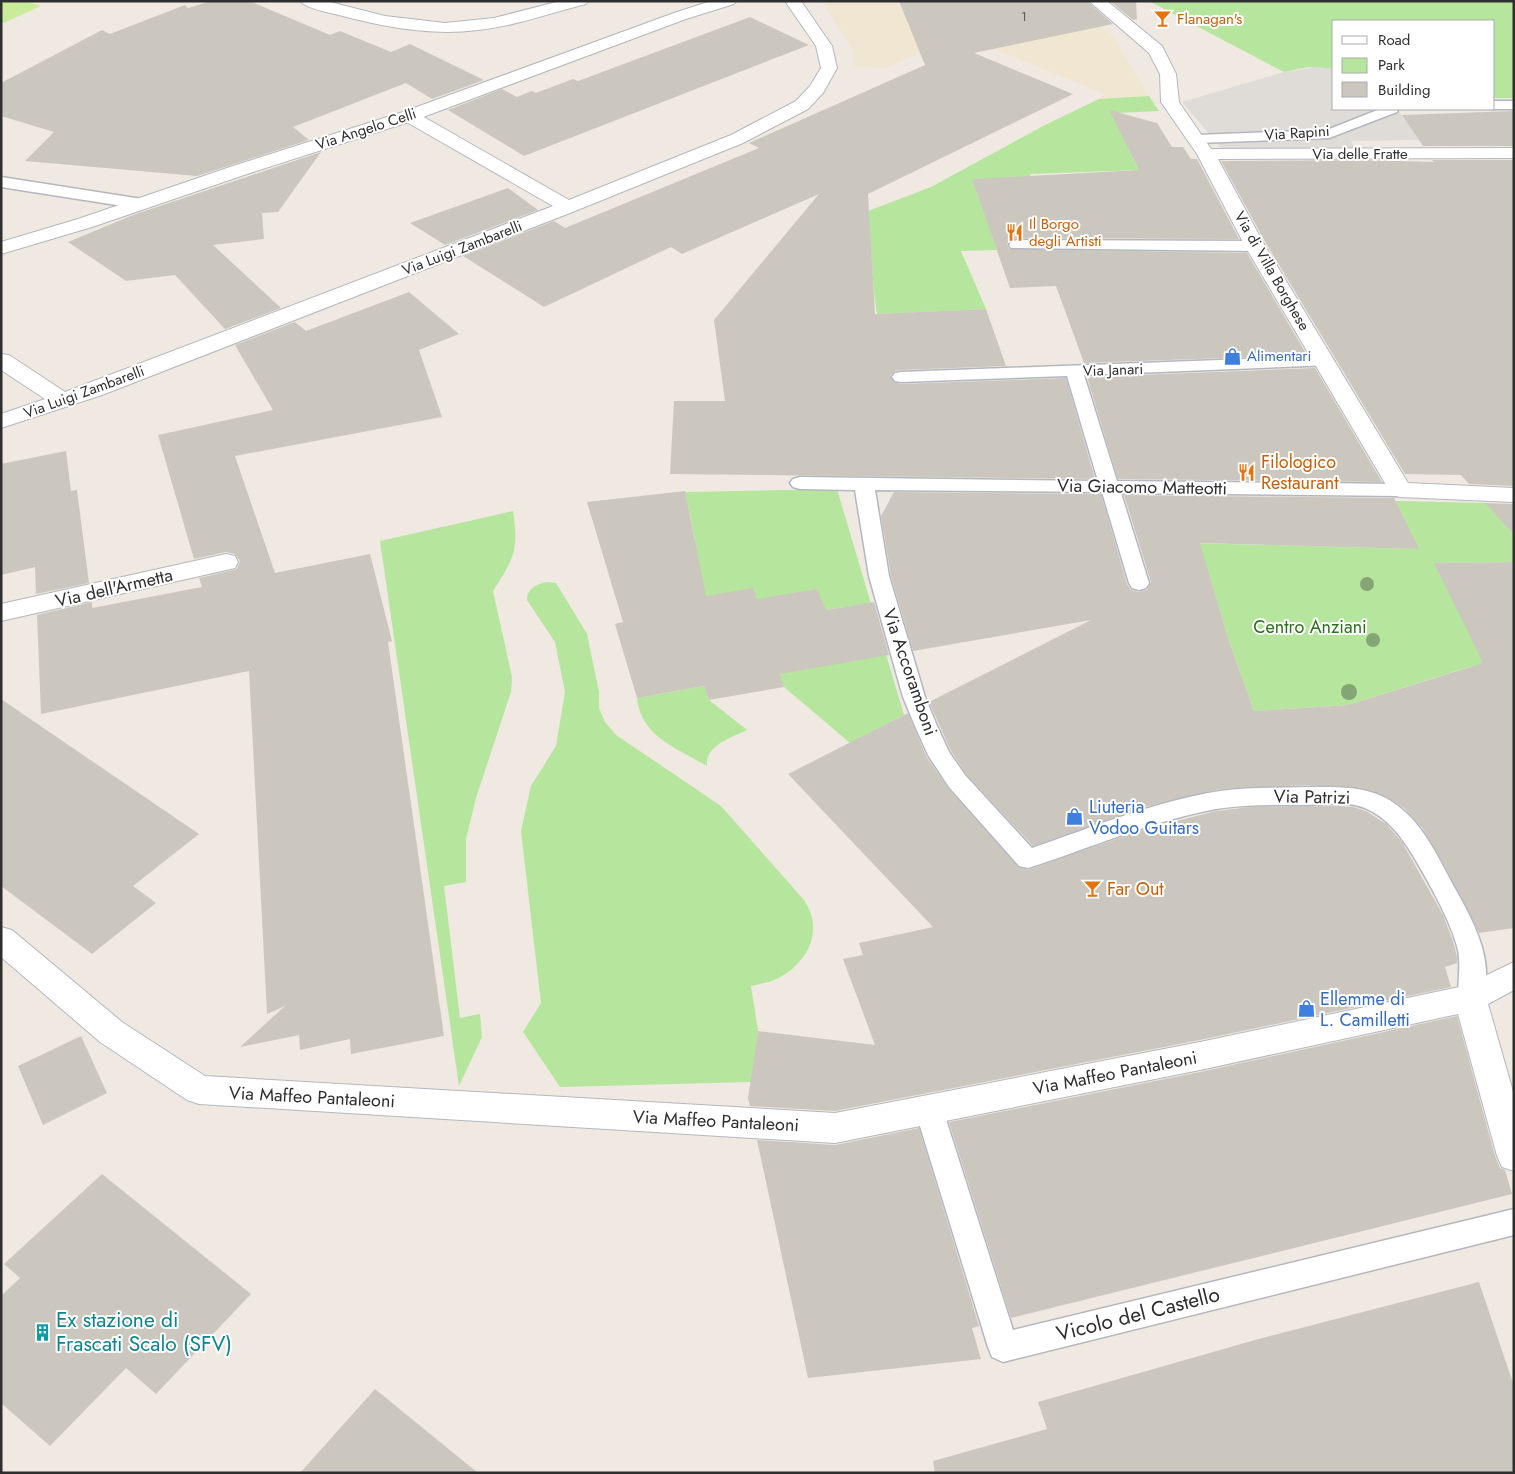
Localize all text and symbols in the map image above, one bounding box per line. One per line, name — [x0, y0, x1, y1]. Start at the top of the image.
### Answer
house number: 1 — [1021, 8, 1027, 26]
place label: Flanagan's — [1177, 8, 1242, 30]
bar icon: Flanagan's — [1153, 9, 1173, 29]
legend — [1332, 20, 1495, 110]
text: Road — [1378, 29, 1410, 51]
text: Park — [1378, 54, 1405, 76]
text: Building — [1378, 79, 1430, 101]
street label: Via Angelo Celli — [313, 102, 419, 156]
street label: Via Rapini — [1264, 120, 1330, 146]
street label: Via delle Fratte — [1312, 143, 1408, 165]
street label: Via di Villa Borghese — [1229, 207, 1315, 335]
place label: Il Borgo degli Artisti — [1029, 213, 1102, 252]
street label: Via Luigi Zambarelli — [399, 215, 525, 281]
restaurant icon: Il Borgo degli Artisti — [1005, 223, 1025, 243]
place label: Alimentari — [1247, 345, 1311, 367]
shop icon: Alimentari — [1223, 346, 1243, 366]
street label: Via Janari — [1082, 358, 1144, 382]
street label: Via Luigi Zambarelli — [21, 360, 147, 424]
place label: Filologico Restaurant — [1261, 449, 1339, 496]
restaurant icon: Filologico Restaurant — [1237, 462, 1257, 482]
street label: Via Giacomo Matteotti — [1057, 473, 1227, 501]
street label: Via dell'Armetta — [53, 562, 175, 614]
street label: Via Accoramboni — [876, 605, 944, 739]
park label: Centro Anziani — [1253, 614, 1367, 640]
street label: Via Patrizi — [1273, 783, 1351, 811]
place label: Liuteria Vodoo Guitars — [1089, 794, 1199, 841]
shop icon: Liuteria Vodoo Guitars — [1065, 807, 1085, 827]
place label: Far Out — [1107, 876, 1164, 902]
bar icon: Far Out — [1083, 879, 1103, 899]
place label: Ellemme di L. Camilletti — [1320, 986, 1410, 1033]
shop icon: Ellemme di L. Camilletti — [1296, 999, 1316, 1019]
street label: Via Maffeo Pantaleoni — [1031, 1044, 1199, 1102]
street label: Via Maffeo Pantaleoni — [228, 1080, 396, 1114]
street label: Via Maffeo Pantaleoni — [632, 1104, 800, 1138]
street label: Vicolo del Castello — [1053, 1279, 1223, 1349]
place label: Ex stazione di Frascati Scalo (SFV) — [56, 1305, 232, 1359]
building icon: Ex stazione di Frascati Scalo (SFV) — [32, 1322, 52, 1342]

